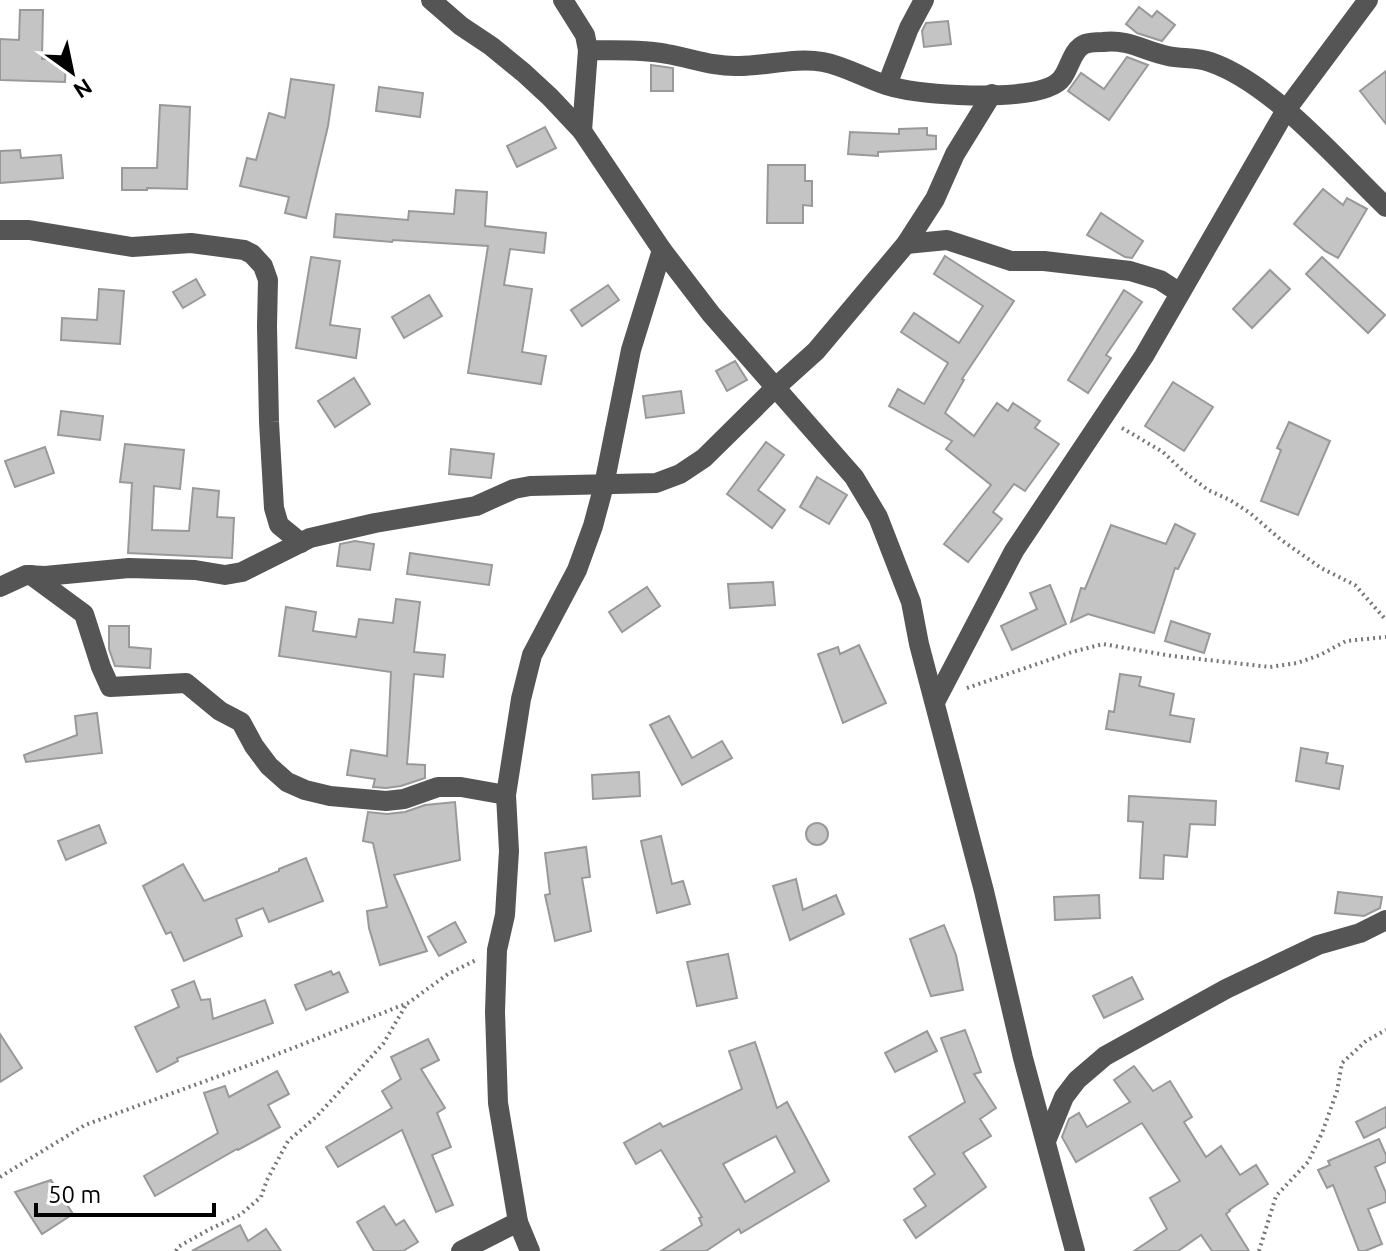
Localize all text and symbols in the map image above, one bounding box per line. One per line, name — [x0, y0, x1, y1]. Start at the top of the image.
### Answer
north arrow — [32, 32, 112, 112]
text: N — [69, 74, 97, 104]
scale bar — [36, 1167, 214, 1217]
text: 50 m — [48, 1181, 101, 1208]

